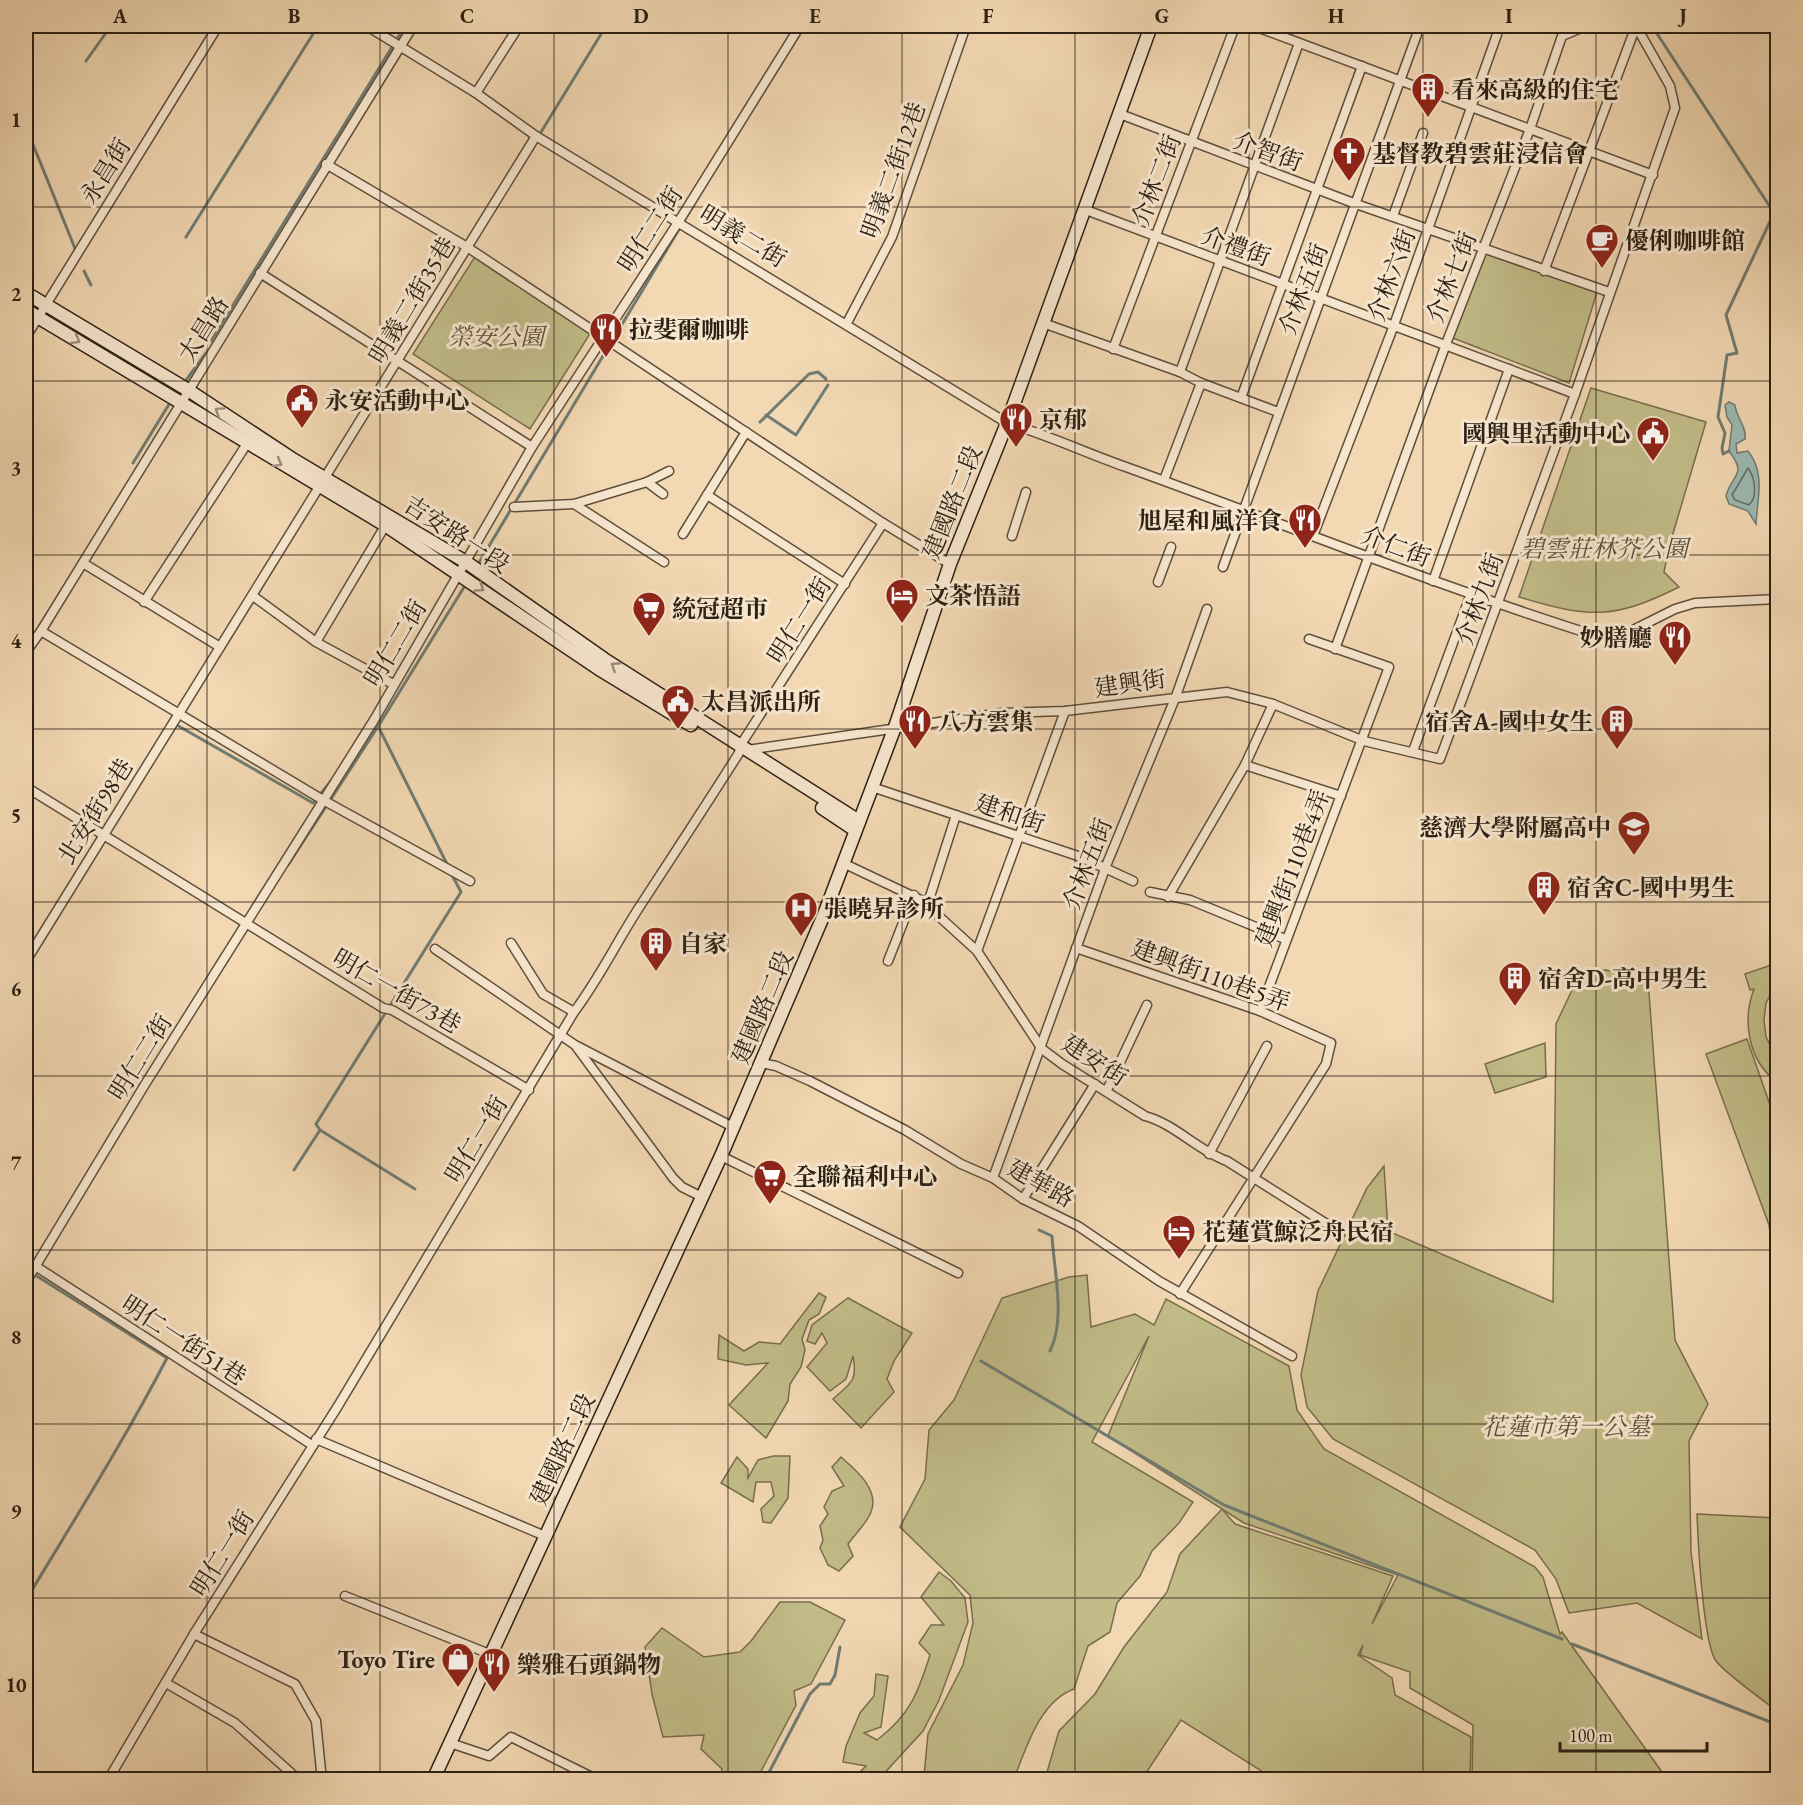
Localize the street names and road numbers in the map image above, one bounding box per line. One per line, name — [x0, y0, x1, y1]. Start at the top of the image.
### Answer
street label: 明義二街12巷 — [854, 97, 932, 243]
street label: 介智街 — [1229, 124, 1307, 178]
street label: 介林二街 — [1124, 130, 1188, 230]
street label: 永昌街 — [73, 132, 137, 210]
street label: 明仁二街 — [611, 180, 689, 278]
street label: 明義二街 — [694, 198, 792, 274]
street label: 介禮街 — [1197, 219, 1275, 273]
street label: 介林六街 — [1360, 225, 1422, 325]
street label: 介林七街 — [1419, 227, 1483, 327]
street label: 明義二街35巷 — [362, 231, 462, 369]
street label: 介林五街 — [1271, 239, 1335, 339]
street label: 太昌路 — [171, 290, 235, 368]
street label: 建國路二段 — [915, 441, 989, 563]
street label: 吉安路一段 — [398, 488, 516, 580]
street label: 介仁街 — [1357, 519, 1435, 573]
street label: 介林九街 — [1448, 549, 1510, 649]
street label: 明仁一街 — [760, 571, 838, 669]
street label: 明仁二街 — [357, 594, 433, 692]
street label: 建興街 — [1092, 663, 1168, 703]
street label: 北安街98巷 — [50, 752, 140, 870]
street label: 建興街110巷4弄 — [1248, 785, 1336, 951]
street label: 建和街 — [971, 787, 1049, 839]
street label: 介林五街 — [1055, 814, 1119, 914]
street label: 建興街110巷5弄 — [1128, 932, 1294, 1018]
street label: 明仁一街73巷 — [327, 942, 467, 1040]
street label: 建國路二段 — [724, 946, 800, 1068]
street label: 明仁二街 — [101, 1008, 179, 1106]
street label: 建安街 — [1056, 1027, 1134, 1093]
street label: 明仁一街 — [438, 1090, 514, 1188]
street label: 建華路 — [1002, 1152, 1080, 1214]
street label: 明仁一街51巷 — [116, 1288, 252, 1392]
street label: 建國路二段 — [523, 1388, 601, 1510]
street label: 明仁一街 — [183, 1504, 261, 1602]

